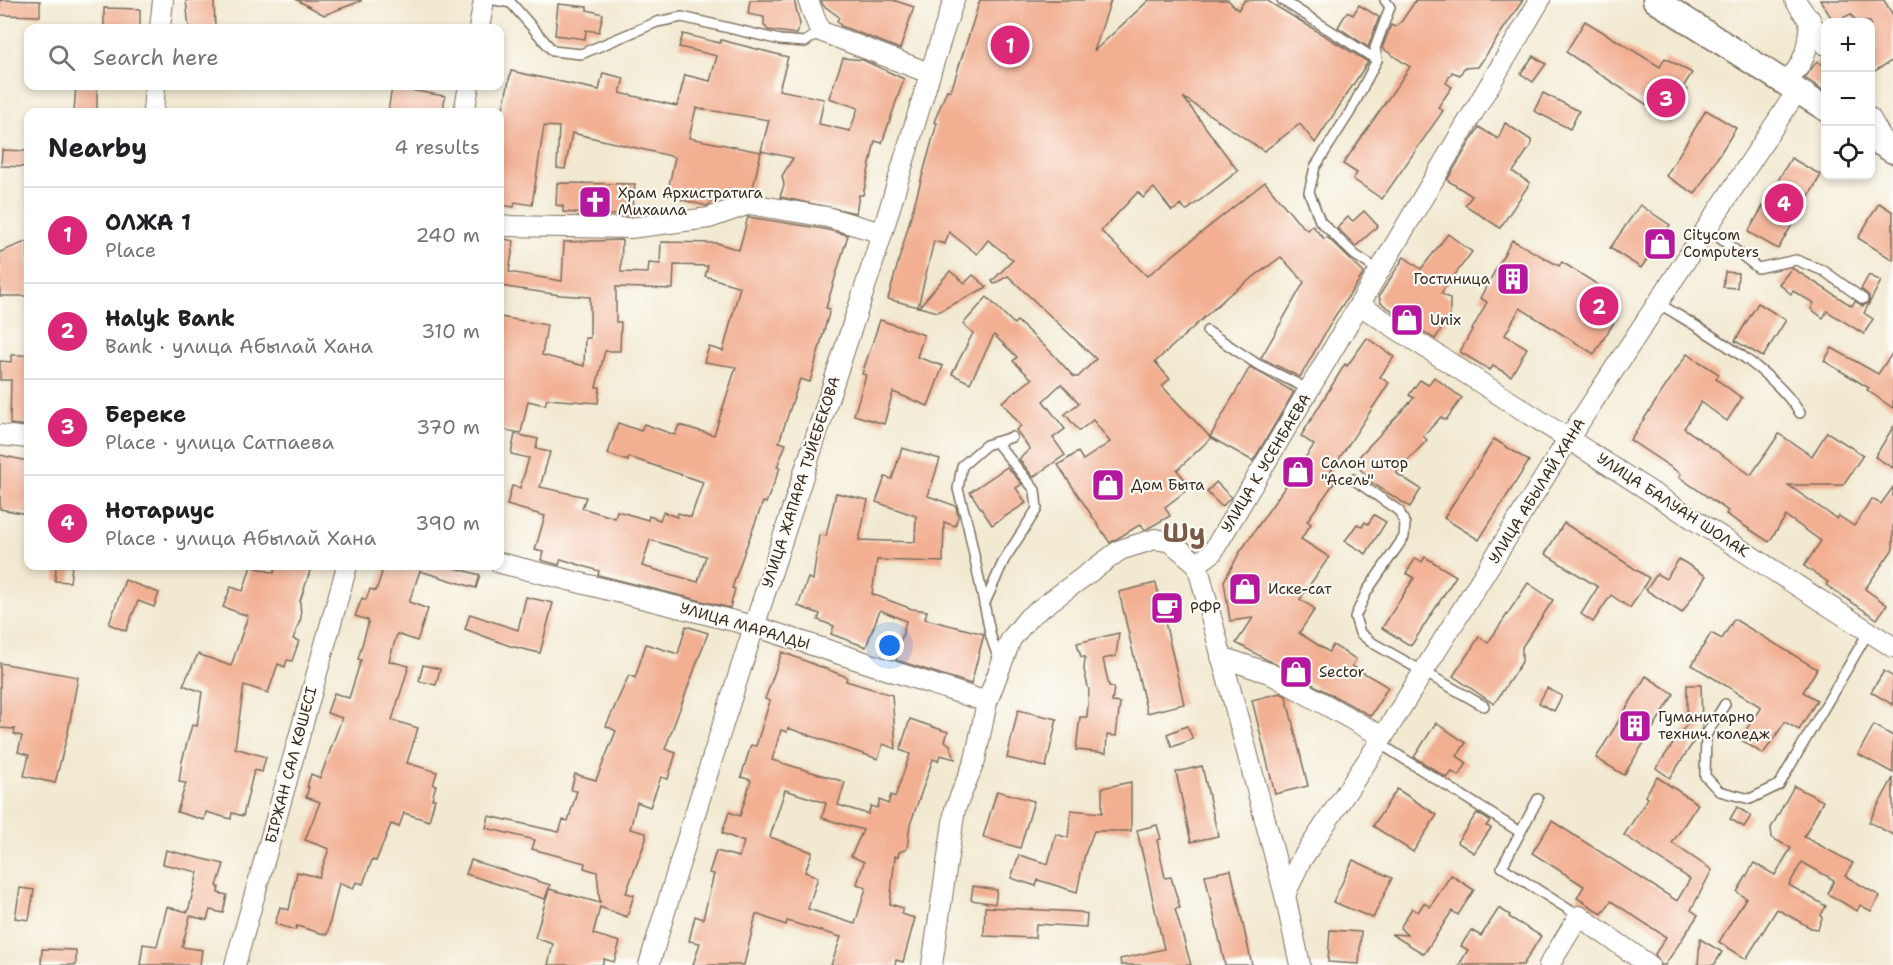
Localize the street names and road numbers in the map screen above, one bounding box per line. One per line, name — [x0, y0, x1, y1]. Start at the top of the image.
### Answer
street label: УЛИЦА ЖАПАРА ТУЙЕБЕКОВА — [756, 373, 845, 590]
street label: УЛИЦА К УСЕНБАЕВА — [1217, 390, 1315, 536]
street label: УЛИЦА АБЫЛАЙ ХАНА — [1483, 414, 1590, 567]
street label: УЛИЦА БАЛУАН ШОЛАК — [1593, 448, 1753, 562]
street label: УЛИЦА МАРАЛДЫ — [678, 598, 812, 654]
street label: БІРЖАН САЛ КӨШЕСІ — [260, 684, 322, 846]

